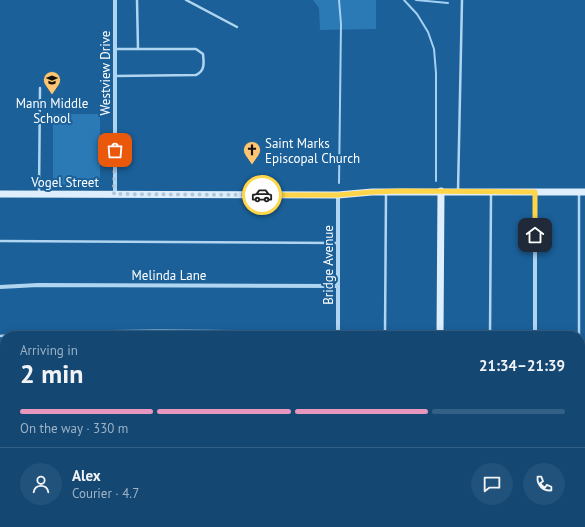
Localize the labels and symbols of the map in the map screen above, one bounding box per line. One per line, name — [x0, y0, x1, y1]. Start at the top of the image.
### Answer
street label: Westview Drive — [97, 31, 114, 115]
school or university icon: Mann Middle School — [42, 70, 62, 95]
place label: Mann Middle School — [16, 95, 88, 127]
pin — [98, 133, 132, 167]
place label: Saint Marks Episcopal Church — [265, 135, 360, 167]
church icon: Saint Marks Episcopal Church — [242, 140, 262, 165]
street label: Vogel Street — [30, 174, 99, 191]
courier — [242, 175, 282, 215]
pin — [518, 218, 552, 252]
street label: Bridge Avenue — [320, 225, 337, 305]
street label: Melinda Lane — [132, 267, 206, 284]

